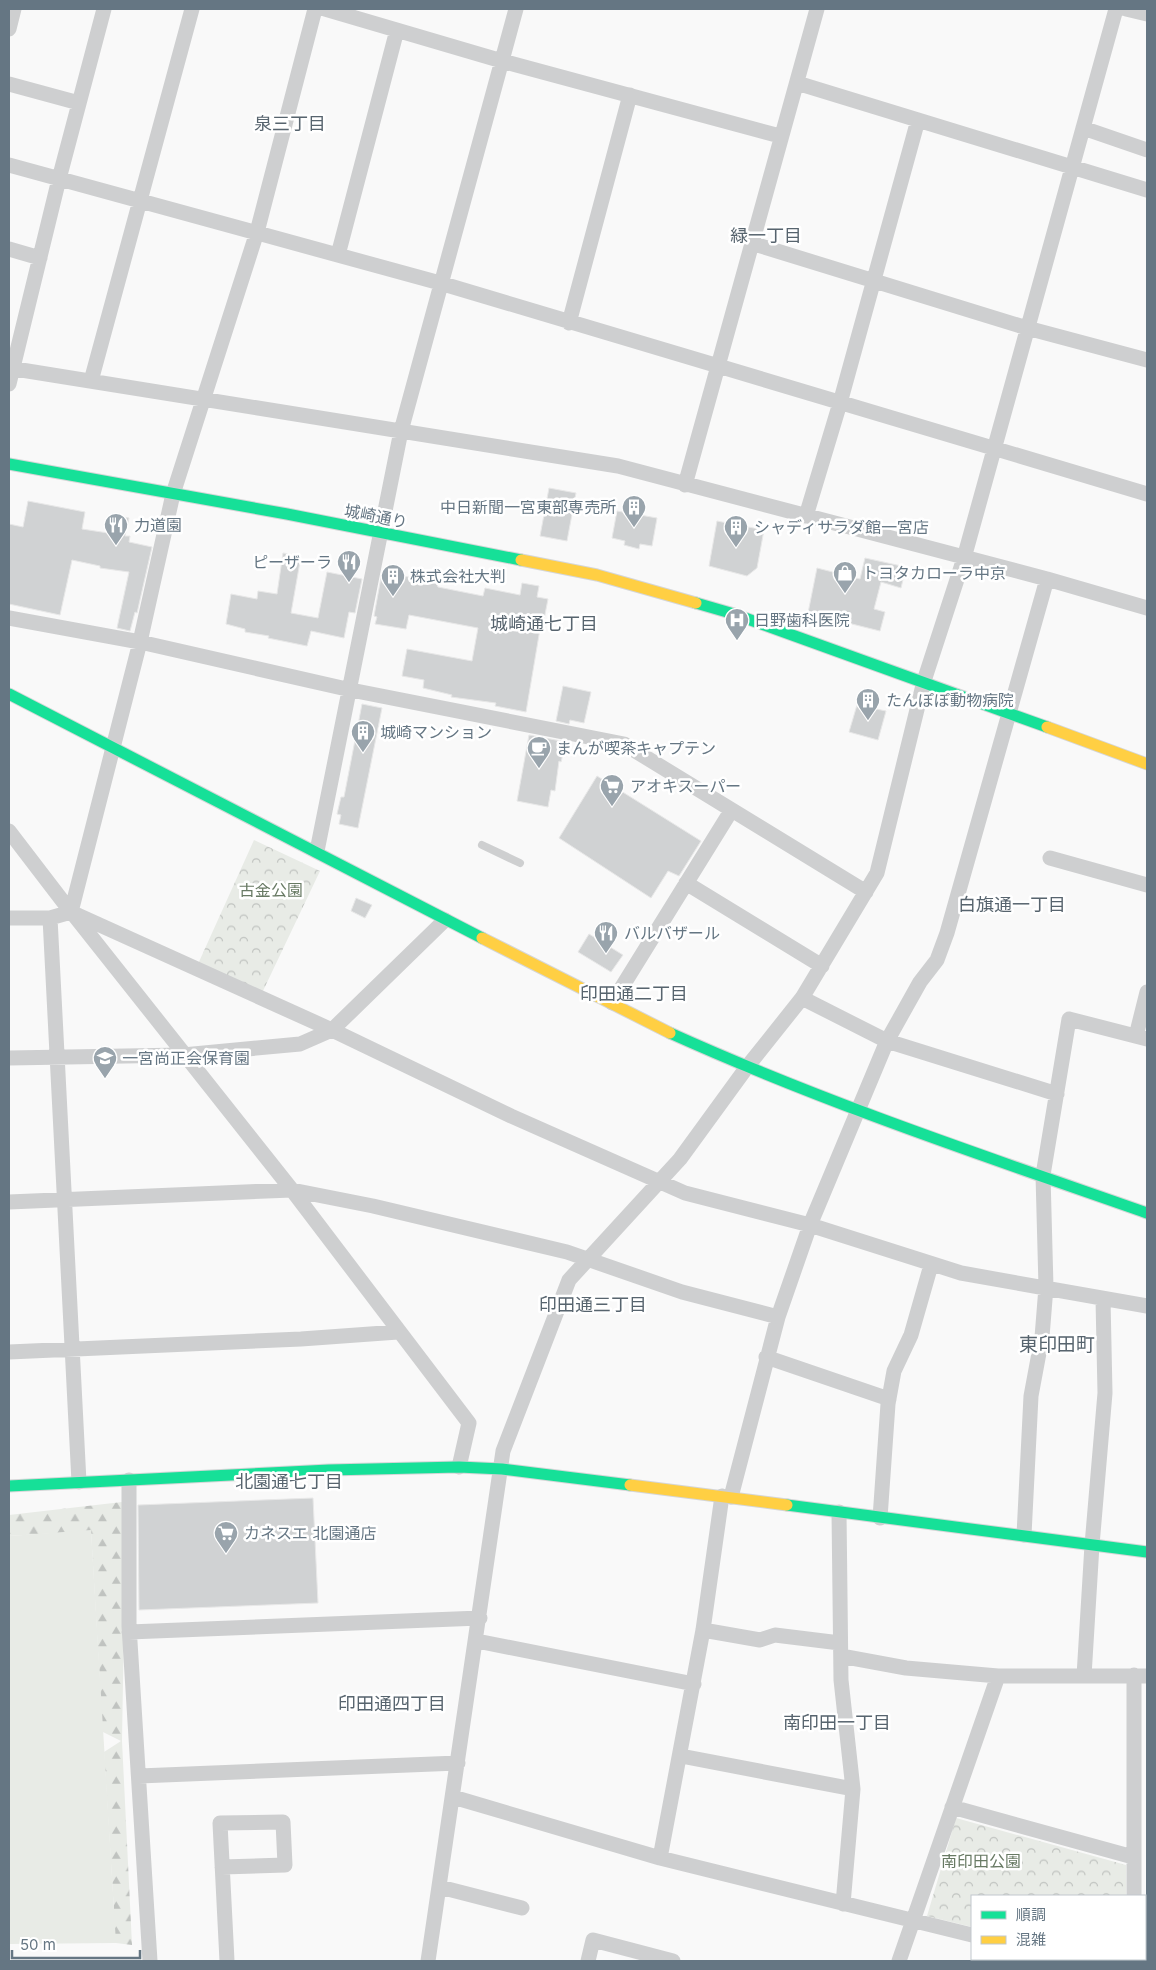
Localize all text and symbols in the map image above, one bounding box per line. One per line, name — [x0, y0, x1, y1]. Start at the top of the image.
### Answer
district label: 泉三丁目 — [254, 113, 326, 134]
district label: 緑一丁目 — [730, 225, 802, 246]
building icon: 中日新聞一宮東部専売所 — [621, 494, 647, 528]
place label: 中日新聞一宮東部専売所 — [440, 497, 616, 517]
street label: 城崎通り — [343, 500, 409, 532]
restaurant icon: 力道園 — [103, 512, 129, 546]
building icon: シャディサラダ館一宮店 — [723, 514, 749, 548]
place label: 力道園 — [134, 515, 182, 535]
place label: シャディサラダ館一宮店 — [754, 517, 929, 537]
restaurant icon: ピーザーラ — [336, 549, 362, 583]
place label: ピーザーラ — [252, 552, 332, 572]
shop icon: トヨタカローラ中京 — [832, 560, 858, 594]
building icon: 株式会社大判 — [380, 563, 406, 597]
place label: トヨタカローラ中京 — [862, 563, 1006, 583]
place label: 株式会社大判 — [410, 566, 506, 586]
hospital icon: 日野歯科医院 — [724, 607, 750, 641]
place label: 日野歯科医院 — [754, 610, 850, 630]
district label: 城崎通七丁目 — [490, 613, 598, 634]
building icon: たんぽぽ動物病院 — [855, 687, 881, 721]
place label: たんぽぽ動物病院 — [886, 690, 1014, 710]
building icon: 城崎マンション — [350, 719, 376, 753]
place label: 城崎マンション — [380, 722, 492, 742]
cafe icon: まんが喫茶キャプテン — [526, 735, 552, 769]
place label: まんが喫茶キャプテン — [556, 738, 716, 758]
supermarket icon: アオキスーパー — [599, 773, 625, 807]
place label: アオキスーパー — [630, 776, 741, 796]
park label: 古金公園 — [239, 880, 303, 900]
district label: 白旗通一丁目 — [958, 894, 1066, 915]
restaurant icon: バルバザール — [593, 920, 619, 954]
place label: バルバザール — [624, 923, 720, 943]
district label: 印田通二丁目 — [580, 983, 688, 1004]
school or university icon: 一宮尚正会保育園 — [92, 1045, 118, 1079]
place label: 一宮尚正会保育園 — [122, 1048, 250, 1068]
district label: 印田通三丁目 — [539, 1294, 647, 1315]
district label: 東印田町 — [1019, 1333, 1095, 1356]
district label: 北園通七丁目 — [235, 1471, 343, 1492]
supermarket icon: カネスエ 北園通店 — [213, 1520, 239, 1554]
place label: カネスエ 北園通店 — [244, 1523, 377, 1543]
district label: 印田通四丁目 — [338, 1693, 446, 1714]
district label: 南印田一丁目 — [783, 1712, 891, 1733]
park label: 南印田公園 — [941, 1851, 1021, 1871]
legend — [971, 1895, 1146, 1960]
text: 順調 — [1016, 1905, 1046, 1924]
scale bar — [12, 1928, 140, 1960]
text: 混雑 — [1016, 1930, 1046, 1949]
text: 50 m — [20, 1935, 56, 1954]

